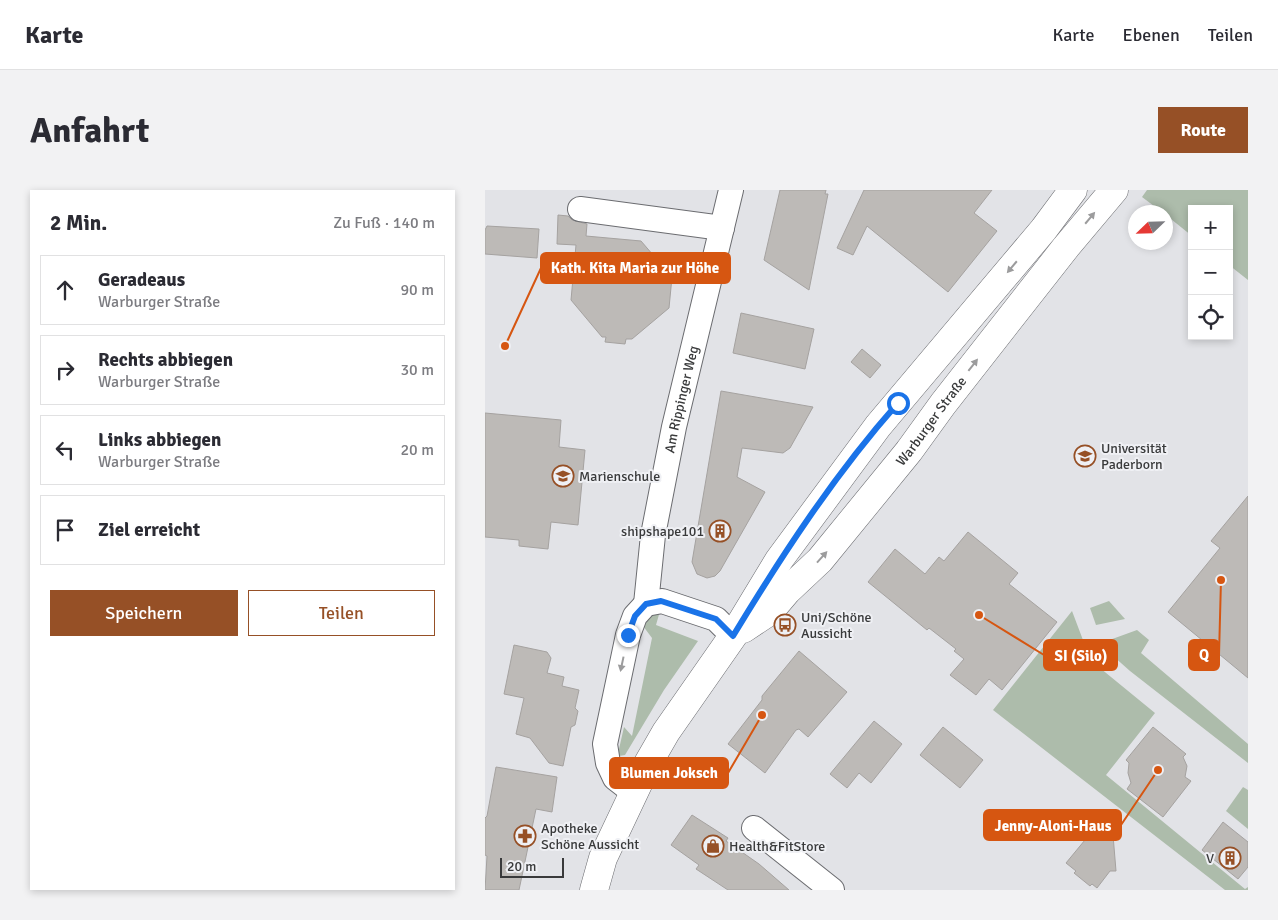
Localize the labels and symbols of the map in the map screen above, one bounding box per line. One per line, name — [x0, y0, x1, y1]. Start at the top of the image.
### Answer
north arrow — [1128, 205, 1173, 250]
one-way arrow — [1084, 212, 1095, 225]
callout: Kath. Kita Maria zur Höhe — [541, 253, 730, 283]
text: Kath. Kita Maria zur Höhe — [551, 259, 719, 277]
one-way arrow — [1007, 260, 1018, 273]
street label: Am Rippinger Weg — [661, 344, 702, 454]
one-way arrow — [967, 359, 978, 372]
street label: Warburger Straße — [892, 373, 970, 469]
route start — [887, 392, 910, 415]
place label: Universität Paderborn — [1101, 440, 1167, 473]
school or university icon: Universität Paderborn — [1073, 444, 1097, 468]
school or university icon: Marienschule — [551, 464, 575, 488]
place label: Marienschule — [579, 468, 660, 485]
building icon: shipshape101 — [708, 519, 732, 543]
place label: shipshape101 — [621, 523, 704, 540]
one-way arrow — [816, 552, 828, 564]
place label: Uni/Schöne Aussicht — [801, 609, 872, 642]
bus stop icon: Uni/Schöne Aussicht — [773, 613, 797, 637]
route end — [617, 624, 640, 647]
callout: SI (Silo) — [1044, 640, 1117, 670]
callout: Q — [1189, 640, 1219, 670]
text: Q — [1199, 646, 1209, 664]
text: SI (Silo) — [1055, 647, 1107, 665]
one-way arrow — [618, 656, 626, 671]
callout: Blumen Joksch — [610, 758, 728, 788]
text: Blumen Joksch — [620, 764, 718, 782]
callout: Jenny-Aloni-Haus — [984, 810, 1121, 840]
text: Jenny-Aloni-Haus — [995, 817, 1112, 835]
place label: Apotheke Schöne Aussicht — [541, 820, 639, 853]
pharmacy icon: Apotheke Schöne Aussicht — [513, 824, 537, 848]
shop icon: Health&FitStore — [701, 834, 725, 858]
place label: Health&FitStore — [729, 838, 825, 855]
building icon: V — [1218, 846, 1242, 870]
place label: V — [1206, 850, 1214, 867]
scale bar — [500, 855, 564, 878]

